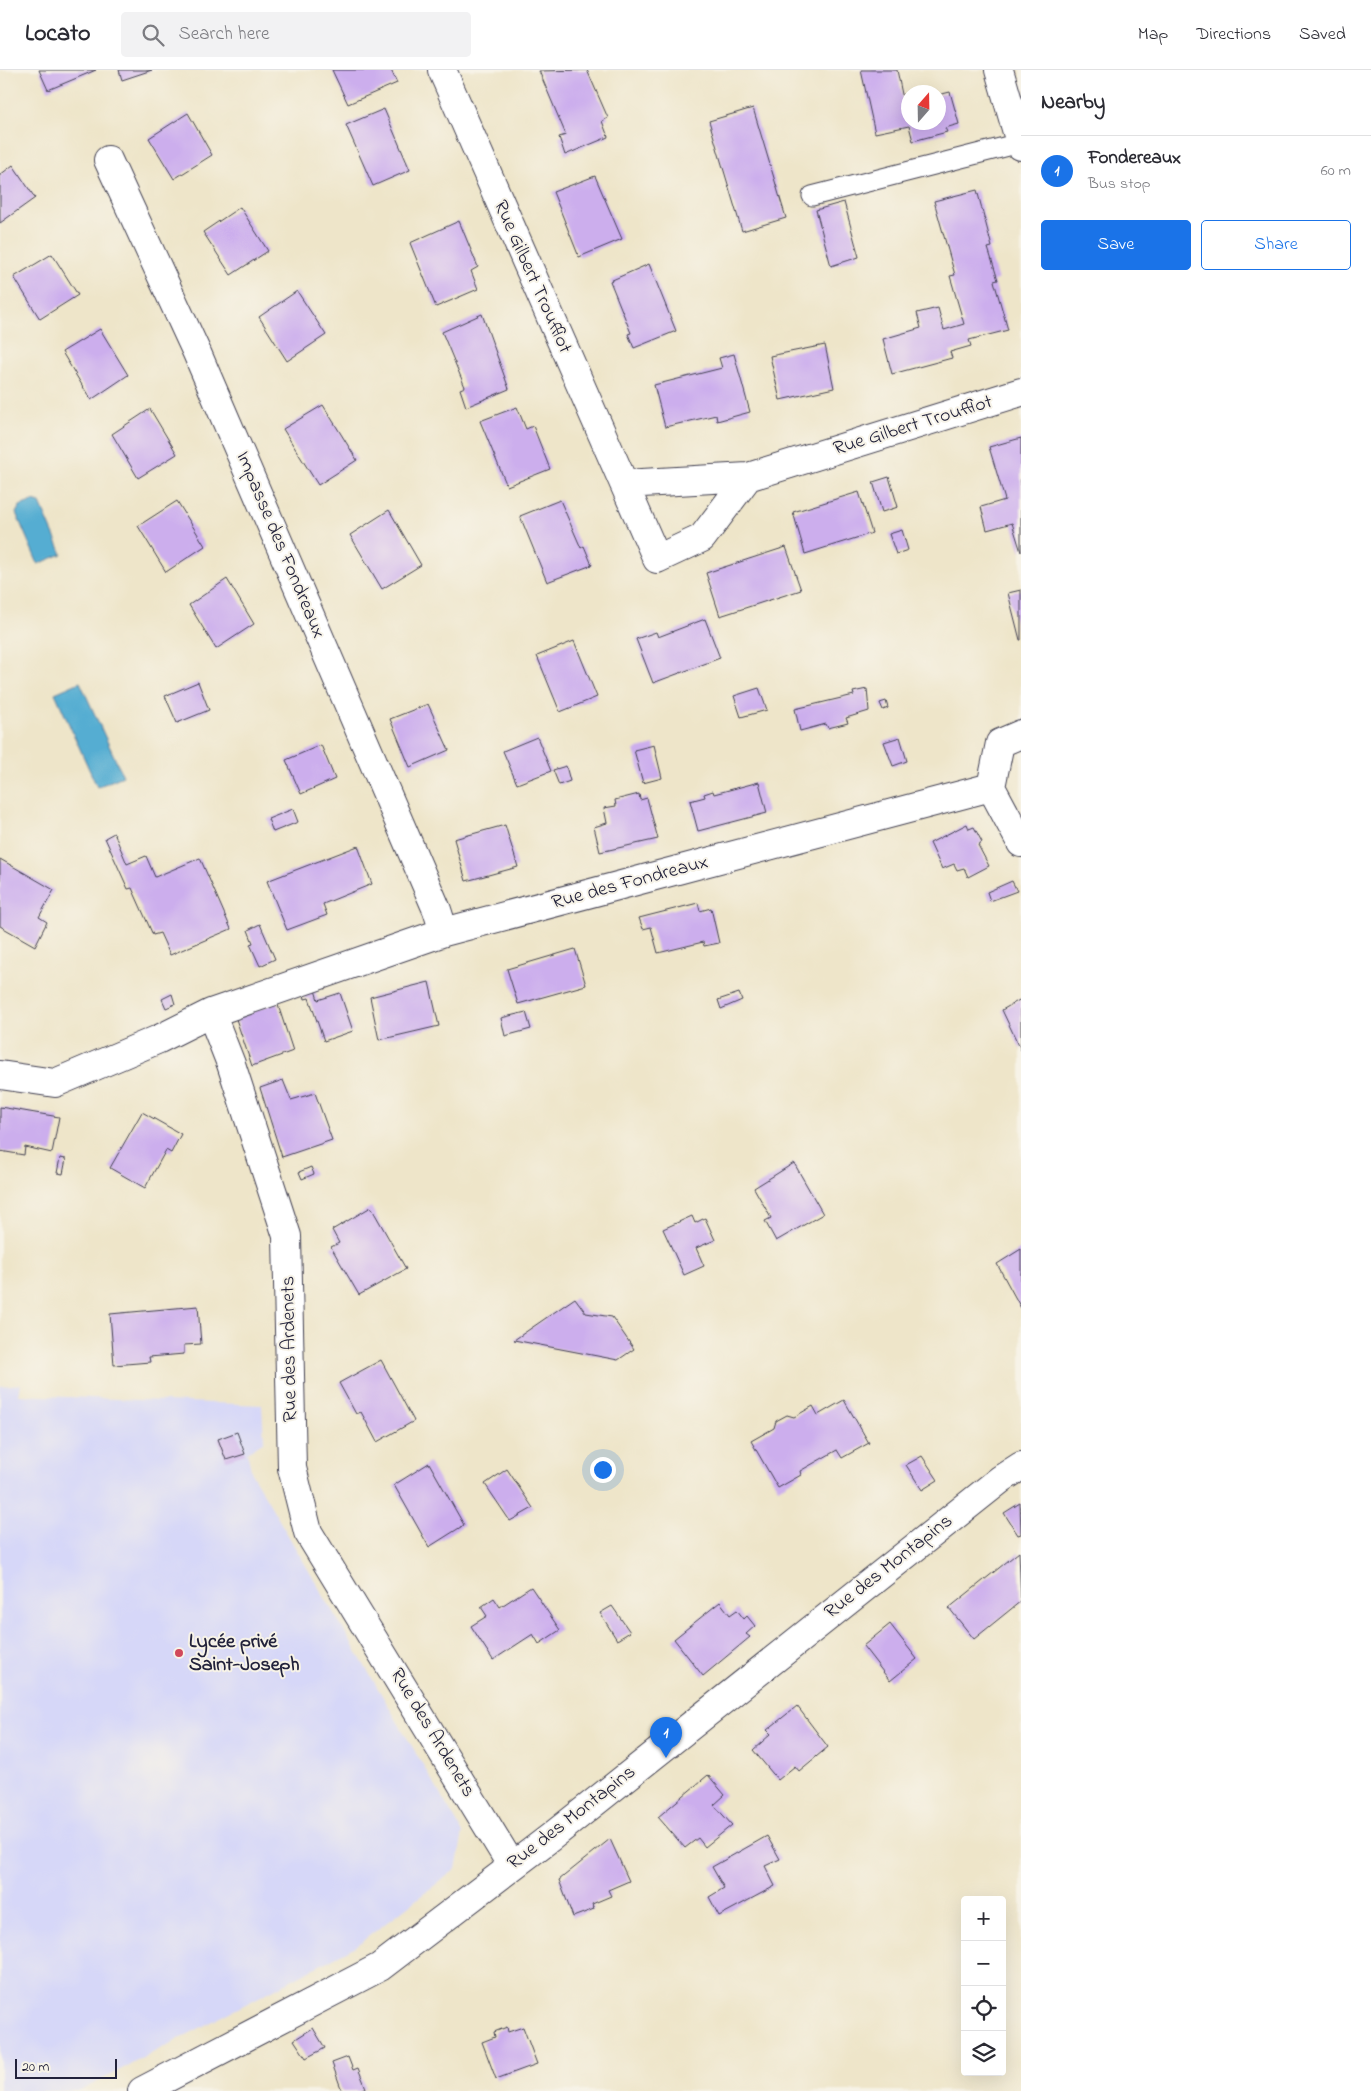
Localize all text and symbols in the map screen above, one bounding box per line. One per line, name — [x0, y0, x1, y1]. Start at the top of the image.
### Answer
search box — [121, 12, 471, 57]
text: Locato — [25, 17, 91, 52]
icon: search — [139, 21, 167, 49]
text: Search here — [179, 21, 270, 48]
text: Map — [1138, 22, 1168, 48]
text: Directions — [1196, 22, 1271, 48]
text: Saved — [1299, 22, 1346, 48]
north arrow — [901, 85, 946, 130]
text: Nearby — [1041, 88, 1105, 118]
text: Fondereaux — [1088, 145, 1181, 172]
text: 1 — [1054, 159, 1060, 183]
text: 60 m — [1321, 159, 1351, 183]
text: Bus stop — [1088, 172, 1151, 196]
street label: Rue Gilbert Troufflot — [485, 196, 579, 359]
button: Save — [1041, 220, 1191, 270]
button: Share — [1201, 220, 1351, 270]
street label: Rue Gilbert Troufflot — [830, 388, 996, 464]
street label: Impasse des Fondreaux — [227, 447, 333, 643]
street label: Rue des Fondreaux — [549, 848, 711, 918]
street label: Rue des Ardenets — [274, 1276, 306, 1422]
your location — [590, 1457, 616, 1483]
street label: Rue des Montapins — [819, 1507, 959, 1627]
place label: Lycée privé Saint-Joseph — [189, 1628, 299, 1680]
marker: Lycée privé Saint-Joseph — [173, 1647, 185, 1659]
street label: Rue des Ardenets — [382, 1663, 482, 1803]
pin: 1 — [650, 1717, 682, 1758]
street label: Rue des Montapins — [502, 1758, 642, 1878]
map controls — [961, 1896, 1006, 2076]
button: + — [961, 1896, 1006, 1941]
button: − — [961, 1941, 1006, 1986]
button: locate — [961, 1986, 1006, 2031]
button: layers — [961, 2031, 1006, 2076]
scale bar — [15, 2056, 118, 2079]
text: 20 m — [22, 2057, 49, 2078]

